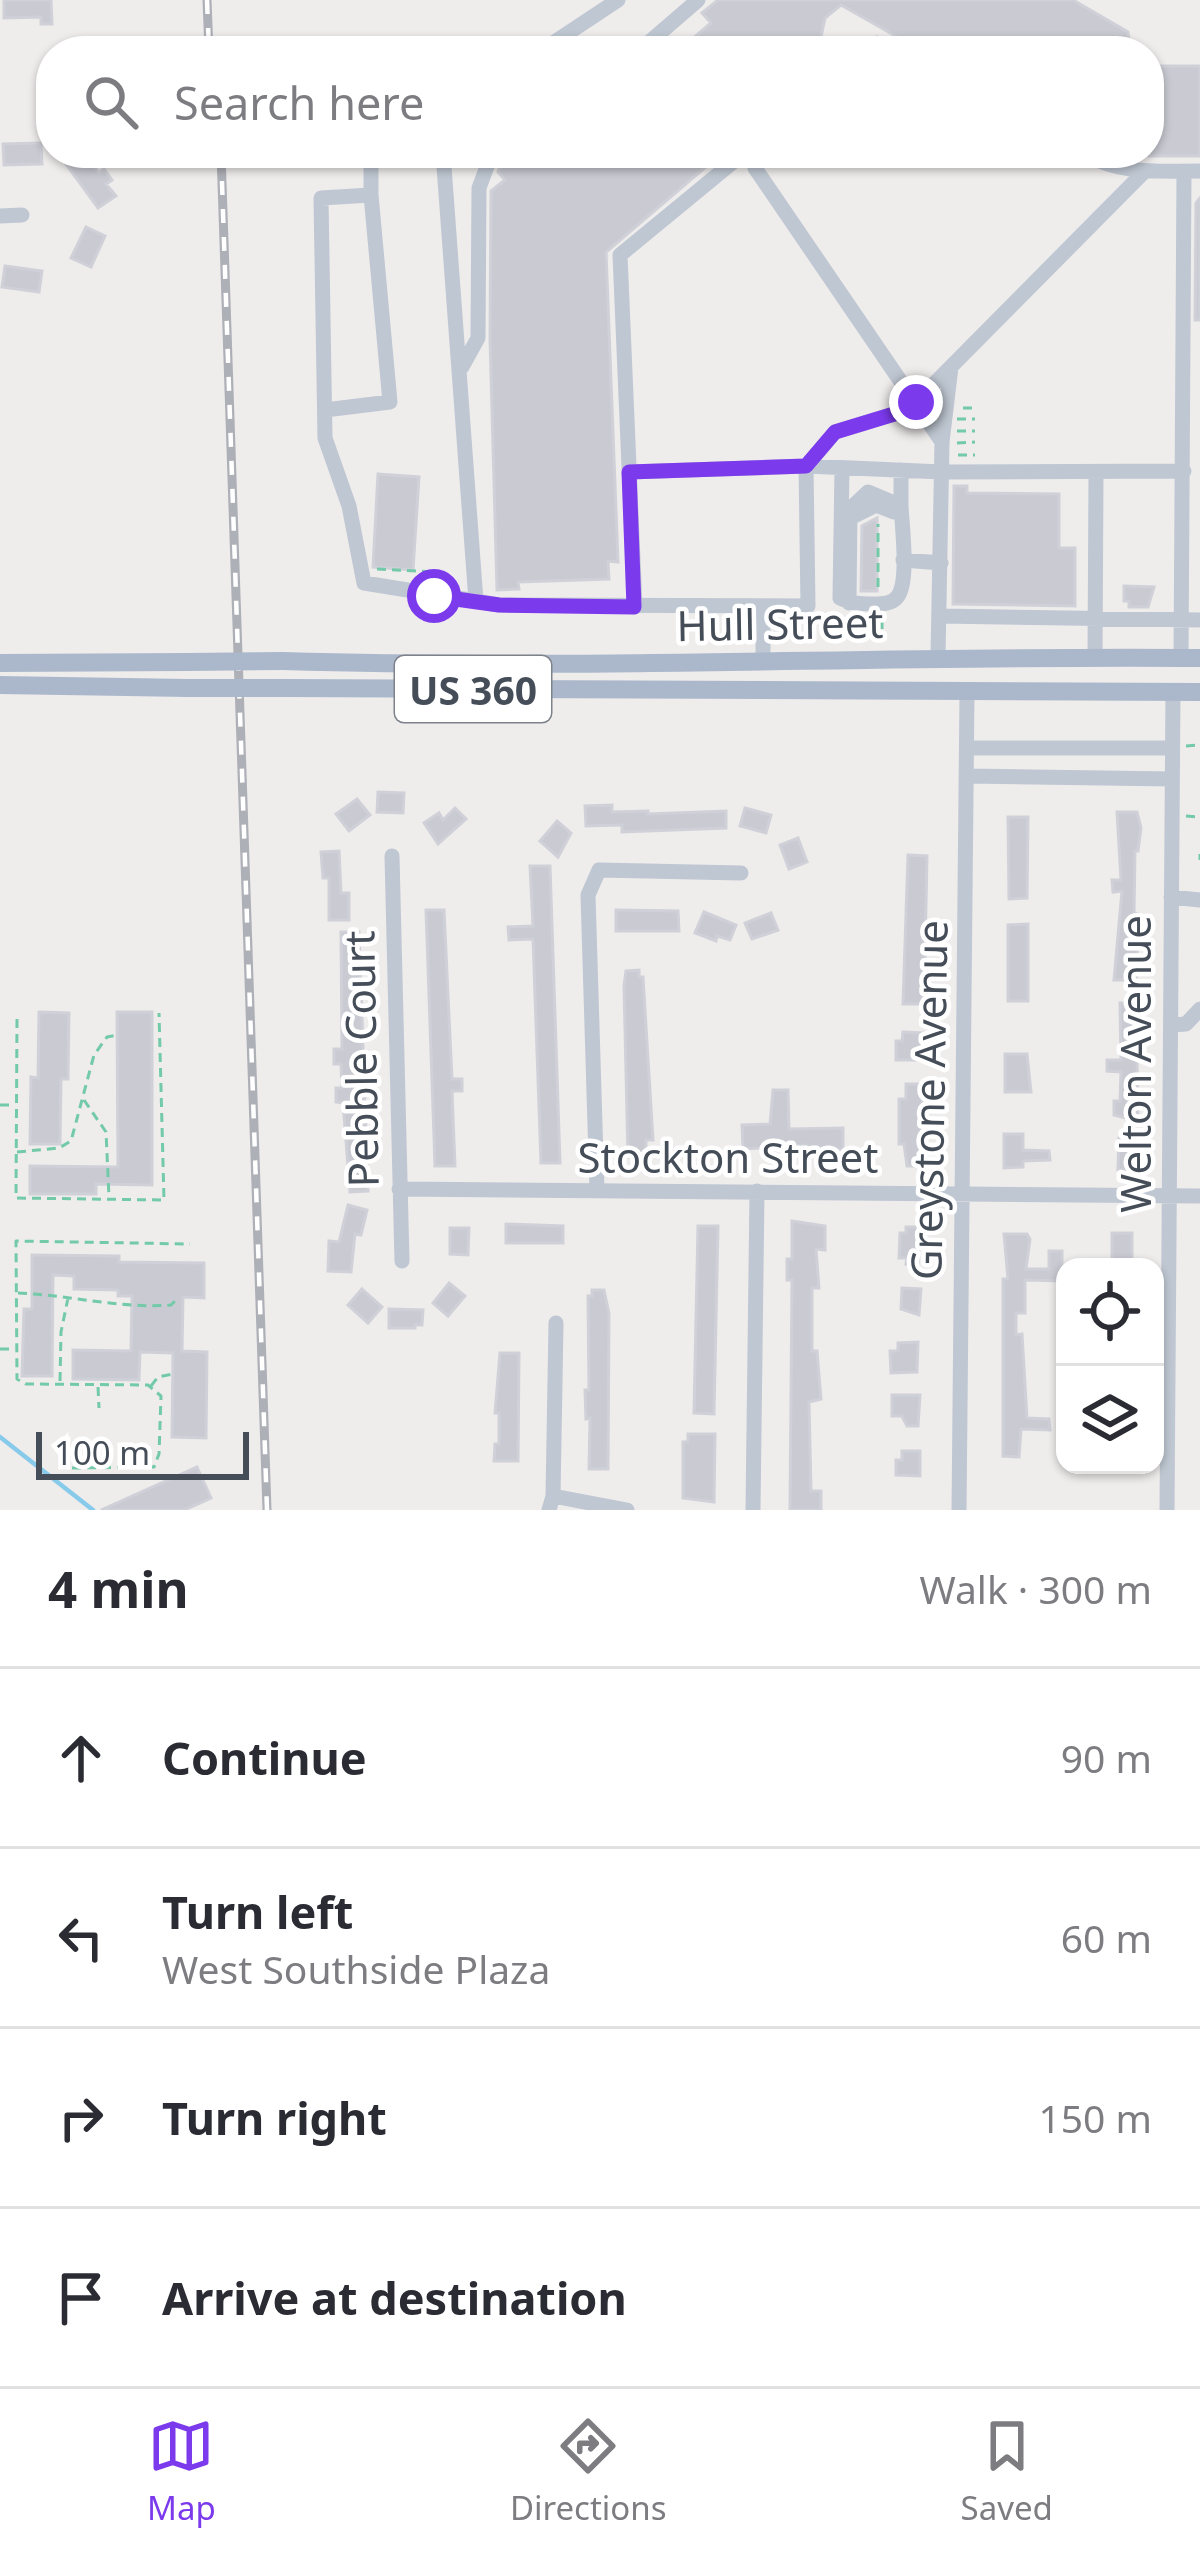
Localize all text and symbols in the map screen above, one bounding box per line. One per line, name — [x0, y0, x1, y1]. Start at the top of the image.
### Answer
search box — [36, 36, 1164, 168]
icon: search — [78, 69, 144, 135]
text: Search here — [174, 72, 424, 133]
route end — [889, 375, 943, 429]
route start — [407, 569, 461, 623]
street label: Hull Street — [676, 593, 884, 653]
road number: US 360 — [395, 656, 551, 722]
street label: Welton Avenue — [1106, 915, 1163, 1213]
street label: Greystone Avenue — [896, 919, 960, 1281]
street label: Pebble Court — [329, 930, 391, 1188]
street label: Stockton Street — [578, 1128, 878, 1185]
map controls — [1056, 1258, 1164, 1474]
button: locate — [1056, 1258, 1164, 1366]
button: layers — [1056, 1366, 1164, 1474]
scale bar — [36, 1426, 249, 1479]
text: 100 m — [54, 1430, 150, 1475]
text: 4 min — [48, 1553, 189, 1623]
text: Walk · 300 m — [919, 1562, 1152, 1615]
icon: ahead — [48, 1725, 114, 1791]
text: Continue — [162, 1727, 367, 1788]
text: 90 m — [1061, 1731, 1152, 1784]
text: Turn left — [162, 1881, 353, 1942]
icon: left — [48, 1905, 114, 1971]
text: 60 m — [1061, 1911, 1152, 1964]
text: West Southside Plaza — [162, 1942, 550, 1995]
icon: right — [48, 2085, 114, 2151]
text: Turn right — [162, 2087, 387, 2148]
text: 150 m — [1038, 2091, 1152, 2144]
icon: arrive — [48, 2265, 114, 2331]
text: Arrive at destination — [162, 2267, 627, 2328]
tab: Map — [147, 2413, 216, 2530]
tab: Directions — [510, 2413, 667, 2530]
tab: Saved — [961, 2413, 1053, 2530]

